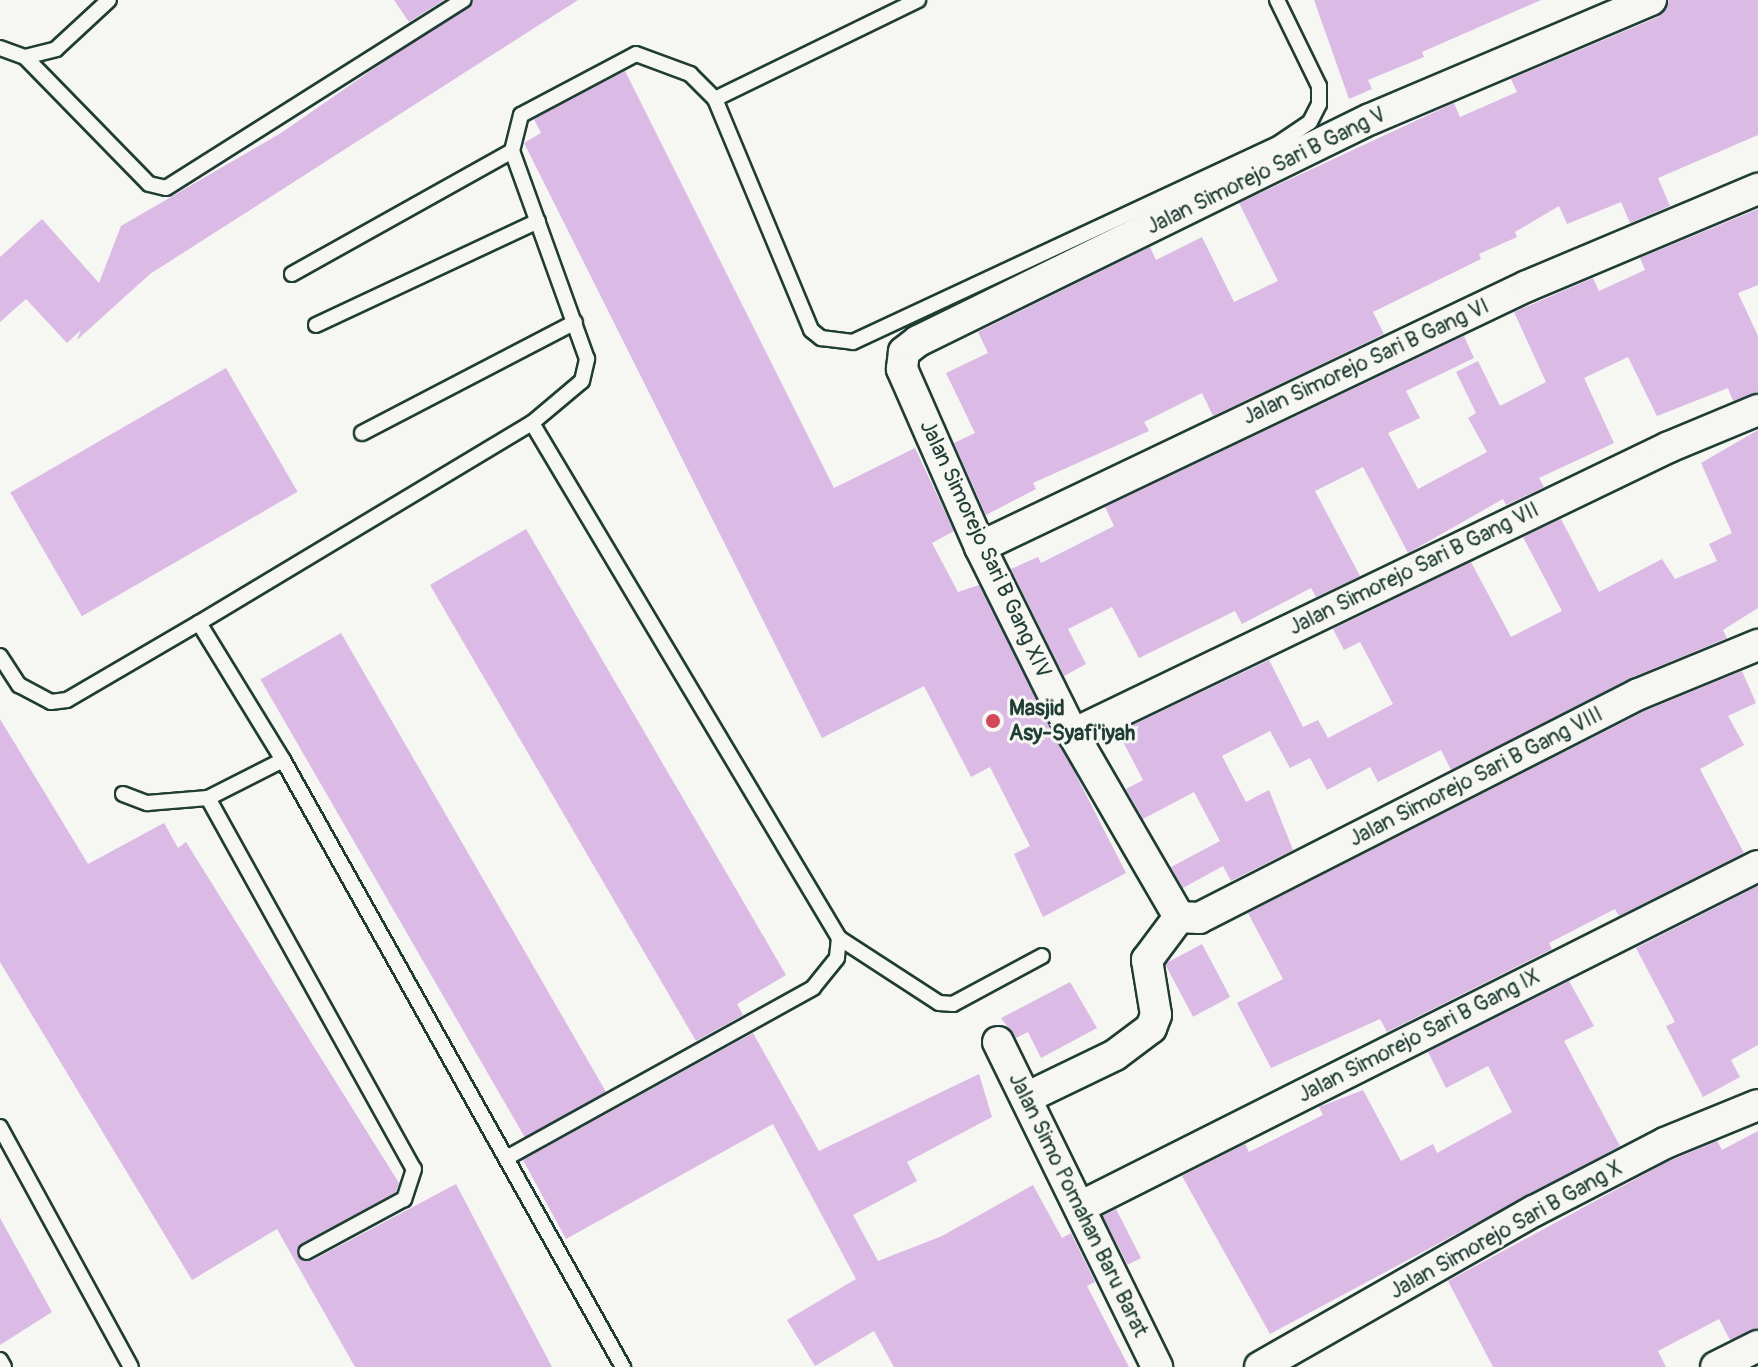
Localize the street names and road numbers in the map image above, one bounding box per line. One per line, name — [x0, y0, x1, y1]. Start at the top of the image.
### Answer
street label: Jalan Simorejo Sari B Gang V — [1142, 102, 1390, 240]
street label: Jalan Simorejo Sari B Gang VI — [1239, 293, 1493, 431]
street label: Jalan Simorejo Sari B Gang XIV — [914, 416, 1056, 682]
street label: Jalan Simorejo Sari B Gang VII — [1285, 497, 1543, 641]
street label: Jalan Simorejo Sari B Gang VIII — [1345, 701, 1607, 853]
street label: Jalan Simorejo Sari B Gang IX — [1294, 963, 1544, 1109]
street label: Jalan Simo Pomahan Baru Barat — [1002, 1069, 1154, 1341]
street label: Jalan Simorejo Sari B Gang X — [1385, 1155, 1627, 1305]

